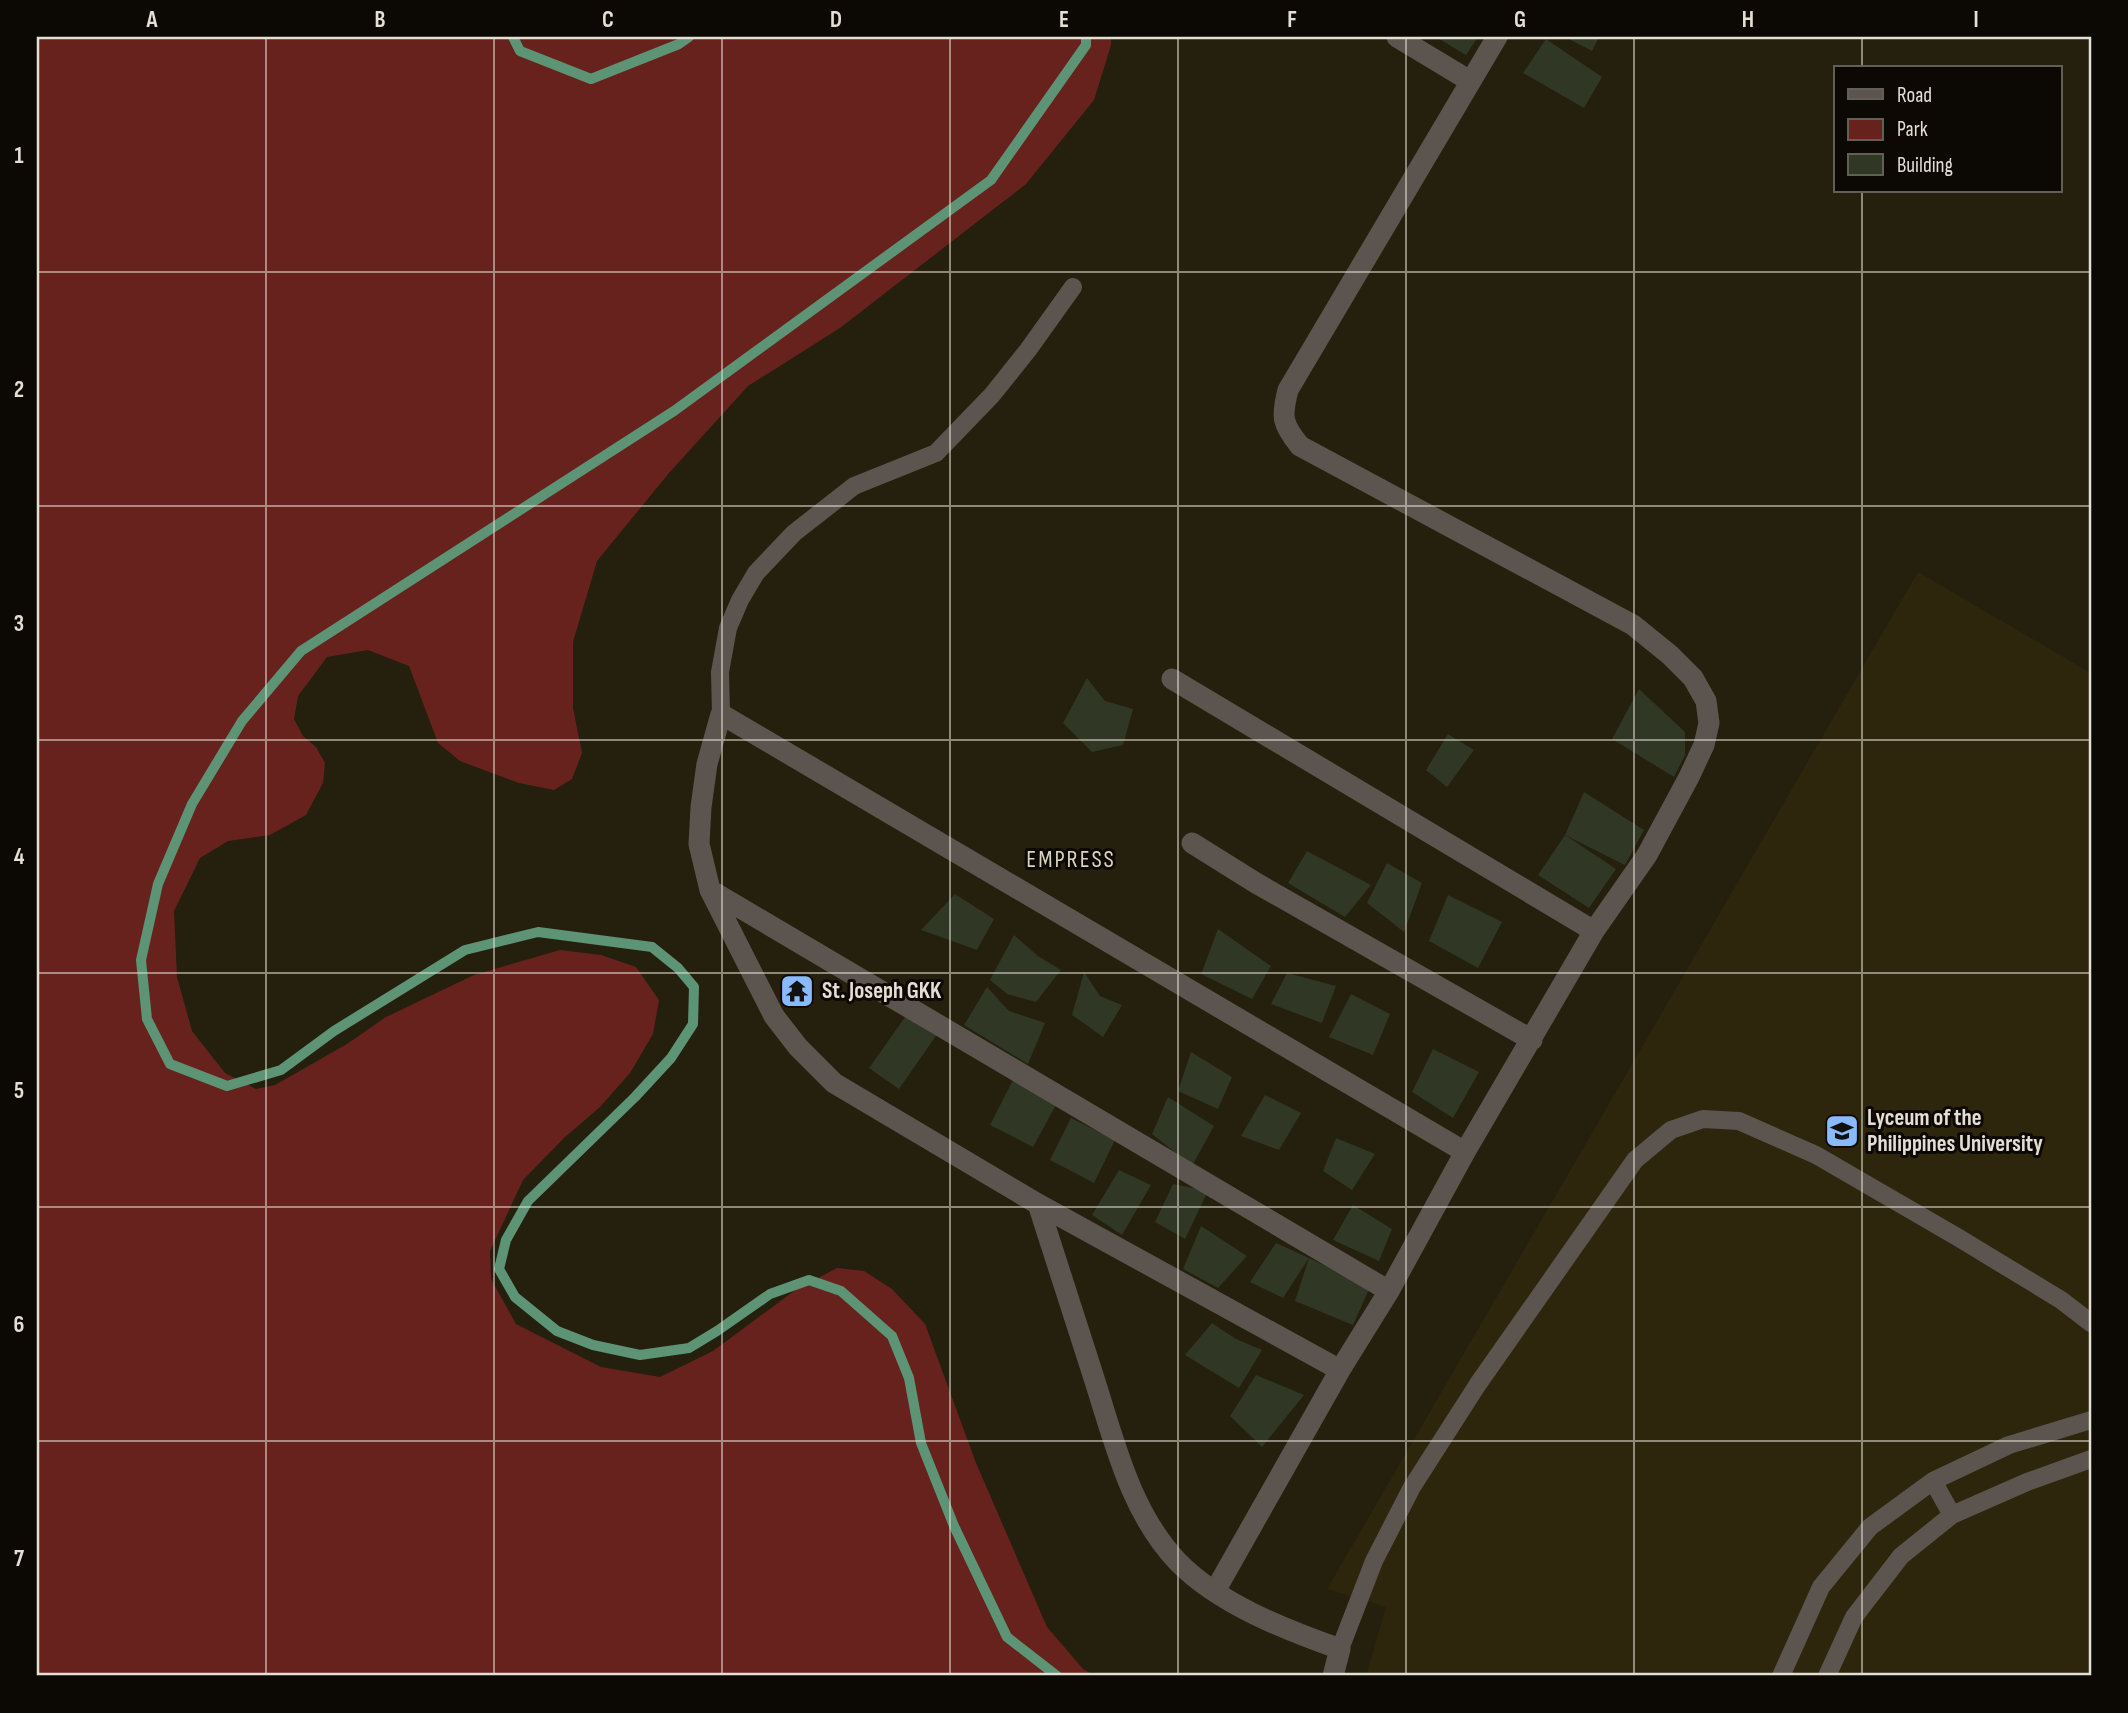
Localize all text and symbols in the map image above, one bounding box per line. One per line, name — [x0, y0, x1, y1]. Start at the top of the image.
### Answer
text: A — [146, 6, 159, 34]
text: B — [375, 6, 386, 34]
text: C — [602, 6, 614, 34]
text: D — [830, 6, 842, 34]
text: E — [1059, 6, 1069, 34]
text: F — [1287, 6, 1297, 34]
text: G — [1514, 6, 1526, 34]
text: H — [1742, 6, 1754, 34]
text: I — [1973, 6, 1979, 34]
legend — [1834, 66, 2062, 192]
text: Road — [1897, 83, 1932, 108]
text: Park — [1897, 117, 1928, 142]
text: 1 — [14, 142, 24, 170]
text: Building — [1897, 153, 1953, 178]
text: 2 — [14, 376, 24, 404]
text: 3 — [14, 610, 24, 638]
text: 4 — [14, 843, 25, 871]
district label: EMPRESS — [1026, 845, 1116, 874]
temple icon: St. Joseph GKK — [778, 972, 816, 1010]
place label: St. Joseph GKK — [822, 977, 942, 1005]
text: 5 — [14, 1077, 24, 1105]
place label: Lyceum of the Philippines University — [1867, 1104, 2043, 1158]
school or university icon: Lyceum of the Philippines University — [1823, 1112, 1861, 1150]
text: 6 — [14, 1311, 24, 1339]
text: 7 — [14, 1545, 24, 1573]

